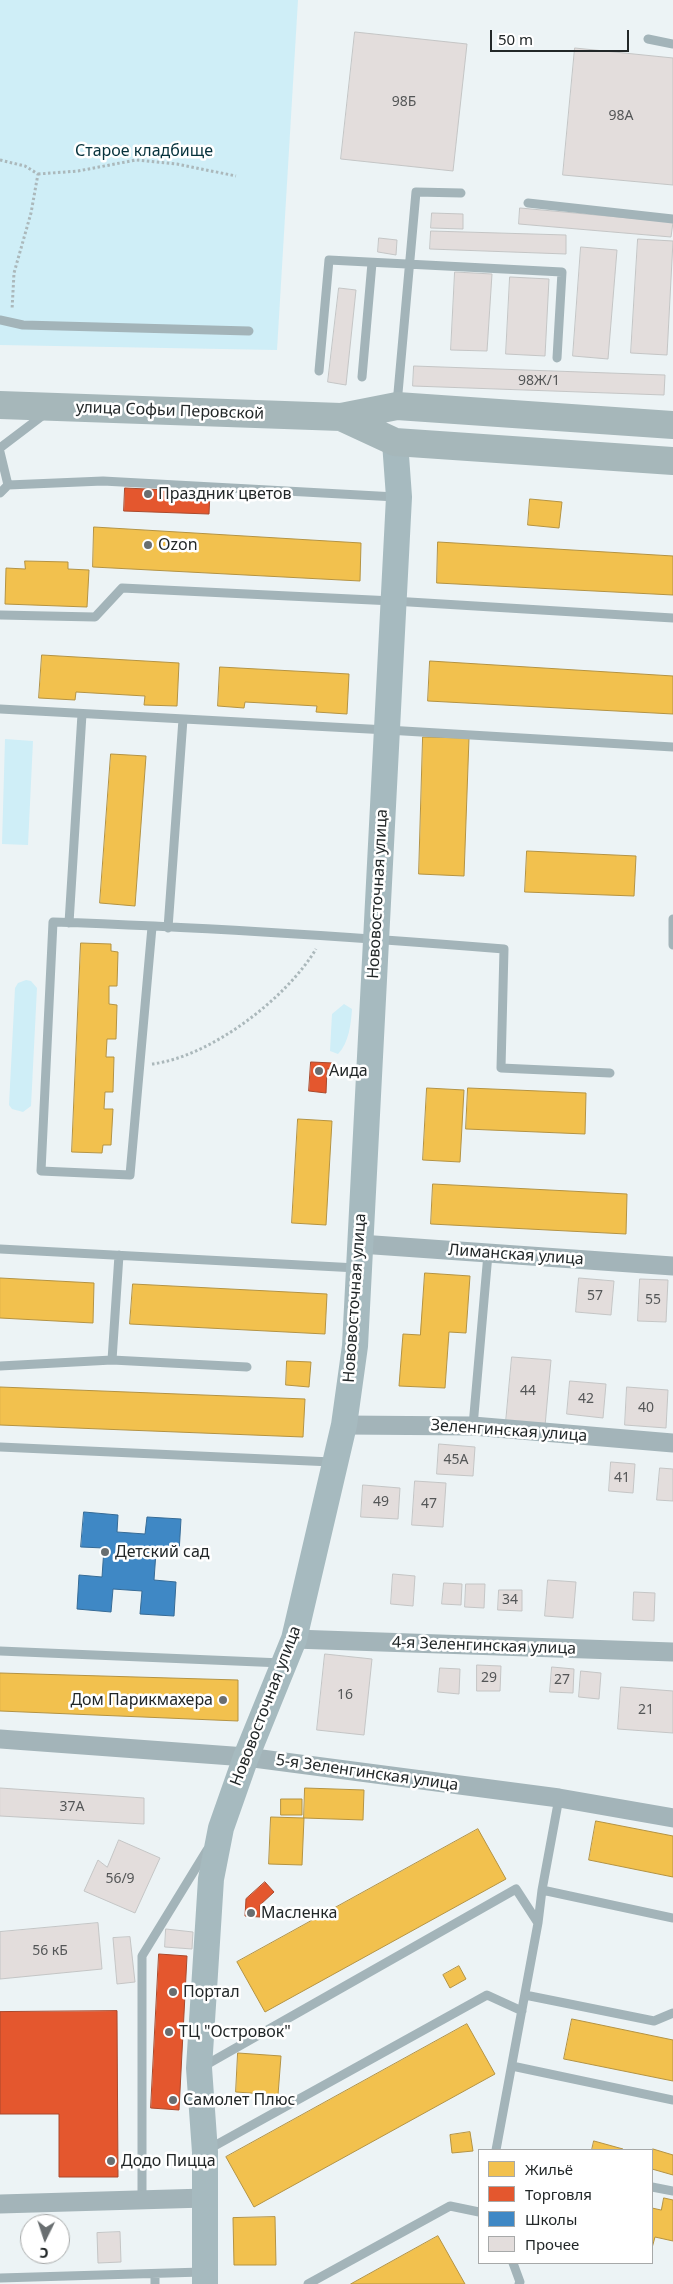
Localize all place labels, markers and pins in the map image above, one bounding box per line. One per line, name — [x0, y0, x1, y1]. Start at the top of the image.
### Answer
place label: Праздник цветов — [158, 484, 292, 504]
marker: Праздник цветов — [142, 488, 154, 500]
place label: Ozon — [158, 535, 198, 555]
marker: Ozon — [142, 539, 154, 551]
place label: Аида — [329, 1061, 368, 1081]
marker: Аида — [313, 1065, 325, 1077]
place label: Детский сад — [115, 1542, 210, 1562]
marker: Детский сад — [99, 1546, 111, 1558]
place label: Дом Парикмахера — [70, 1690, 213, 1710]
marker: Дом Парикмахера — [217, 1694, 229, 1706]
place label: Масленка — [261, 1903, 337, 1923]
marker: Масленка — [245, 1907, 257, 1919]
place label: Портал — [183, 1982, 240, 2002]
marker: Портал — [167, 1986, 179, 1998]
place label: ТЦ "Островок" — [179, 2022, 291, 2042]
marker: ТЦ "Островок" — [163, 2026, 175, 2038]
place label: Самолет Плюс — [183, 2090, 295, 2110]
marker: Самолет Плюс — [167, 2094, 179, 2106]
place label: Додо Пицца — [121, 2151, 216, 2171]
marker: Додо Пицца — [105, 2155, 117, 2167]

